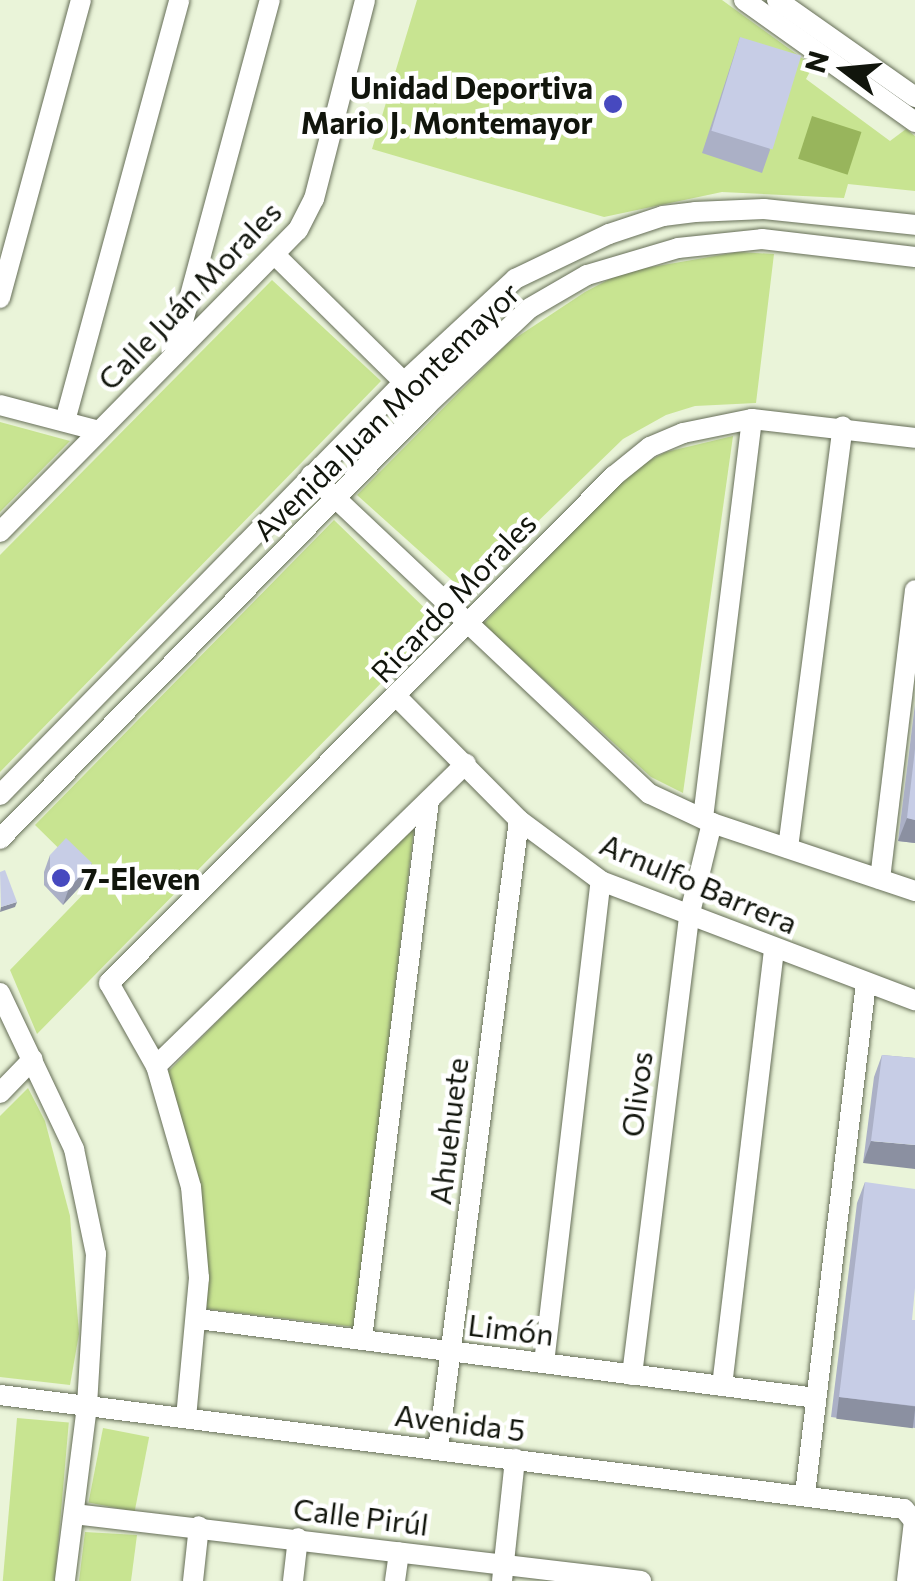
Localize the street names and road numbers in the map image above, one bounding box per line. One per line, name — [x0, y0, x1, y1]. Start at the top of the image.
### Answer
street label: Calle Juán Morales — [90, 193, 288, 397]
street label: Avenida Juan Montemayor — [245, 274, 527, 548]
street label: Ricardo Morales — [363, 505, 543, 689]
street label: Arnulfo Barrera — [595, 825, 803, 941]
street label: Olivos — [613, 1049, 659, 1139]
street label: Ahuehuete — [421, 1055, 475, 1207]
street label: Limón — [466, 1306, 556, 1352]
street label: Avenida 5 — [393, 1396, 527, 1448]
street label: Calle Pirúl — [291, 1490, 431, 1542]

